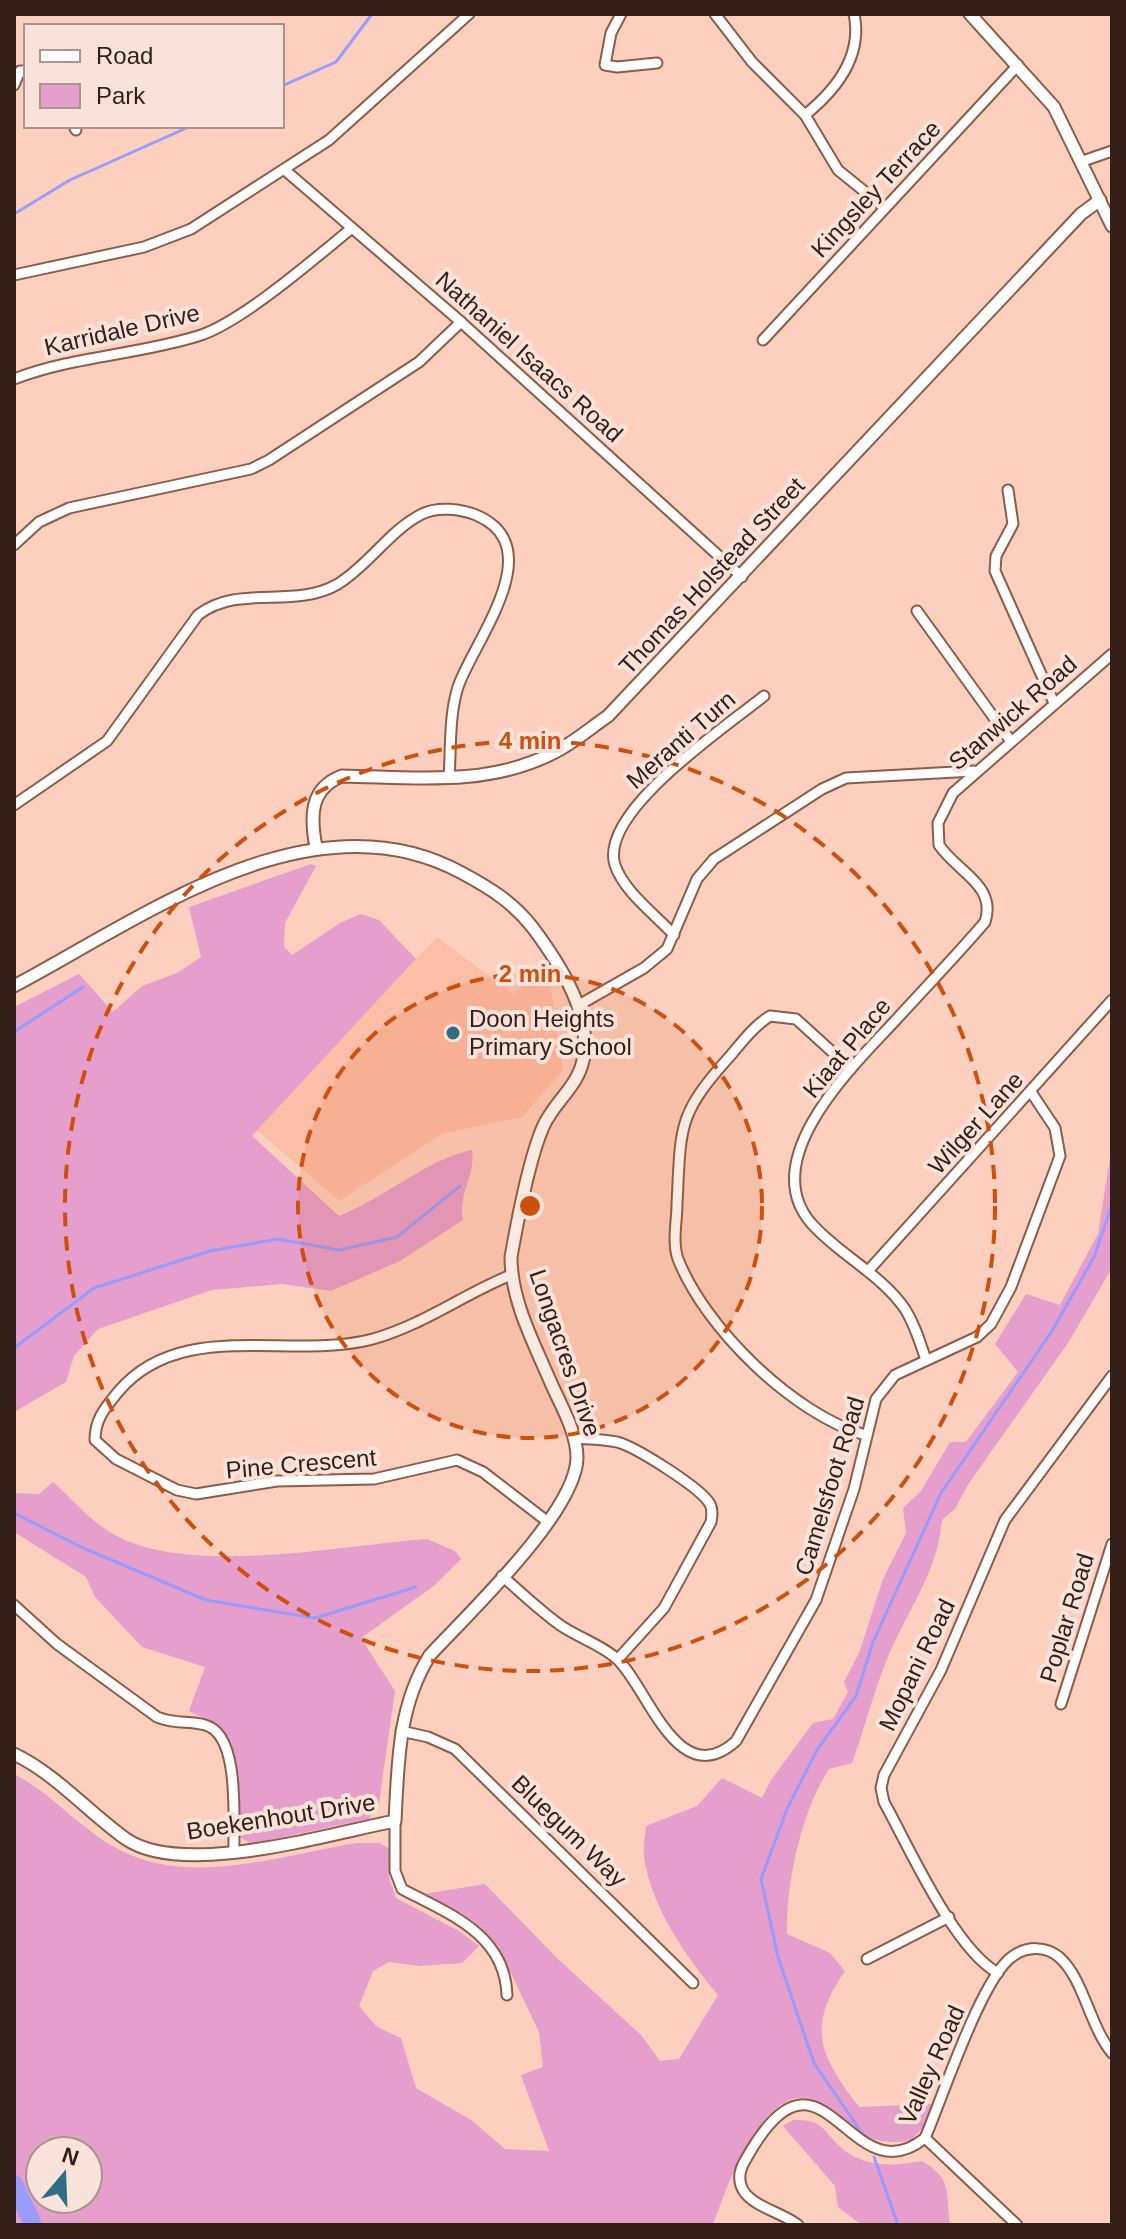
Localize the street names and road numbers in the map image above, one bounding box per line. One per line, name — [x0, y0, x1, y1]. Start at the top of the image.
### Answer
street label: Kingsley Terrace — [805, 115, 946, 263]
street label: Nathaniel Isaacs Road — [431, 266, 628, 447]
street label: Karridale Drive — [42, 299, 202, 361]
street label: Thomas Holstead Street — [614, 472, 810, 680]
street label: Stanwick Road — [943, 650, 1082, 775]
street label: Meranti Turn — [621, 685, 740, 794]
street label: Kiaat Place — [797, 992, 896, 1103]
street label: Wilger Lane — [923, 1066, 1029, 1179]
street label: Longacres Drive — [524, 1266, 607, 1440]
street label: Camelsfoot Road — [790, 1393, 870, 1578]
street label: Pine Crescent — [225, 1443, 378, 1484]
street label: Poplar Road — [1034, 1550, 1099, 1686]
street label: Mopani Road — [873, 1595, 960, 1735]
street label: Bluegum Way — [507, 1769, 632, 1892]
street label: Boekenhout Drive — [185, 1788, 377, 1845]
street label: Valley Road — [893, 2001, 970, 2129]

